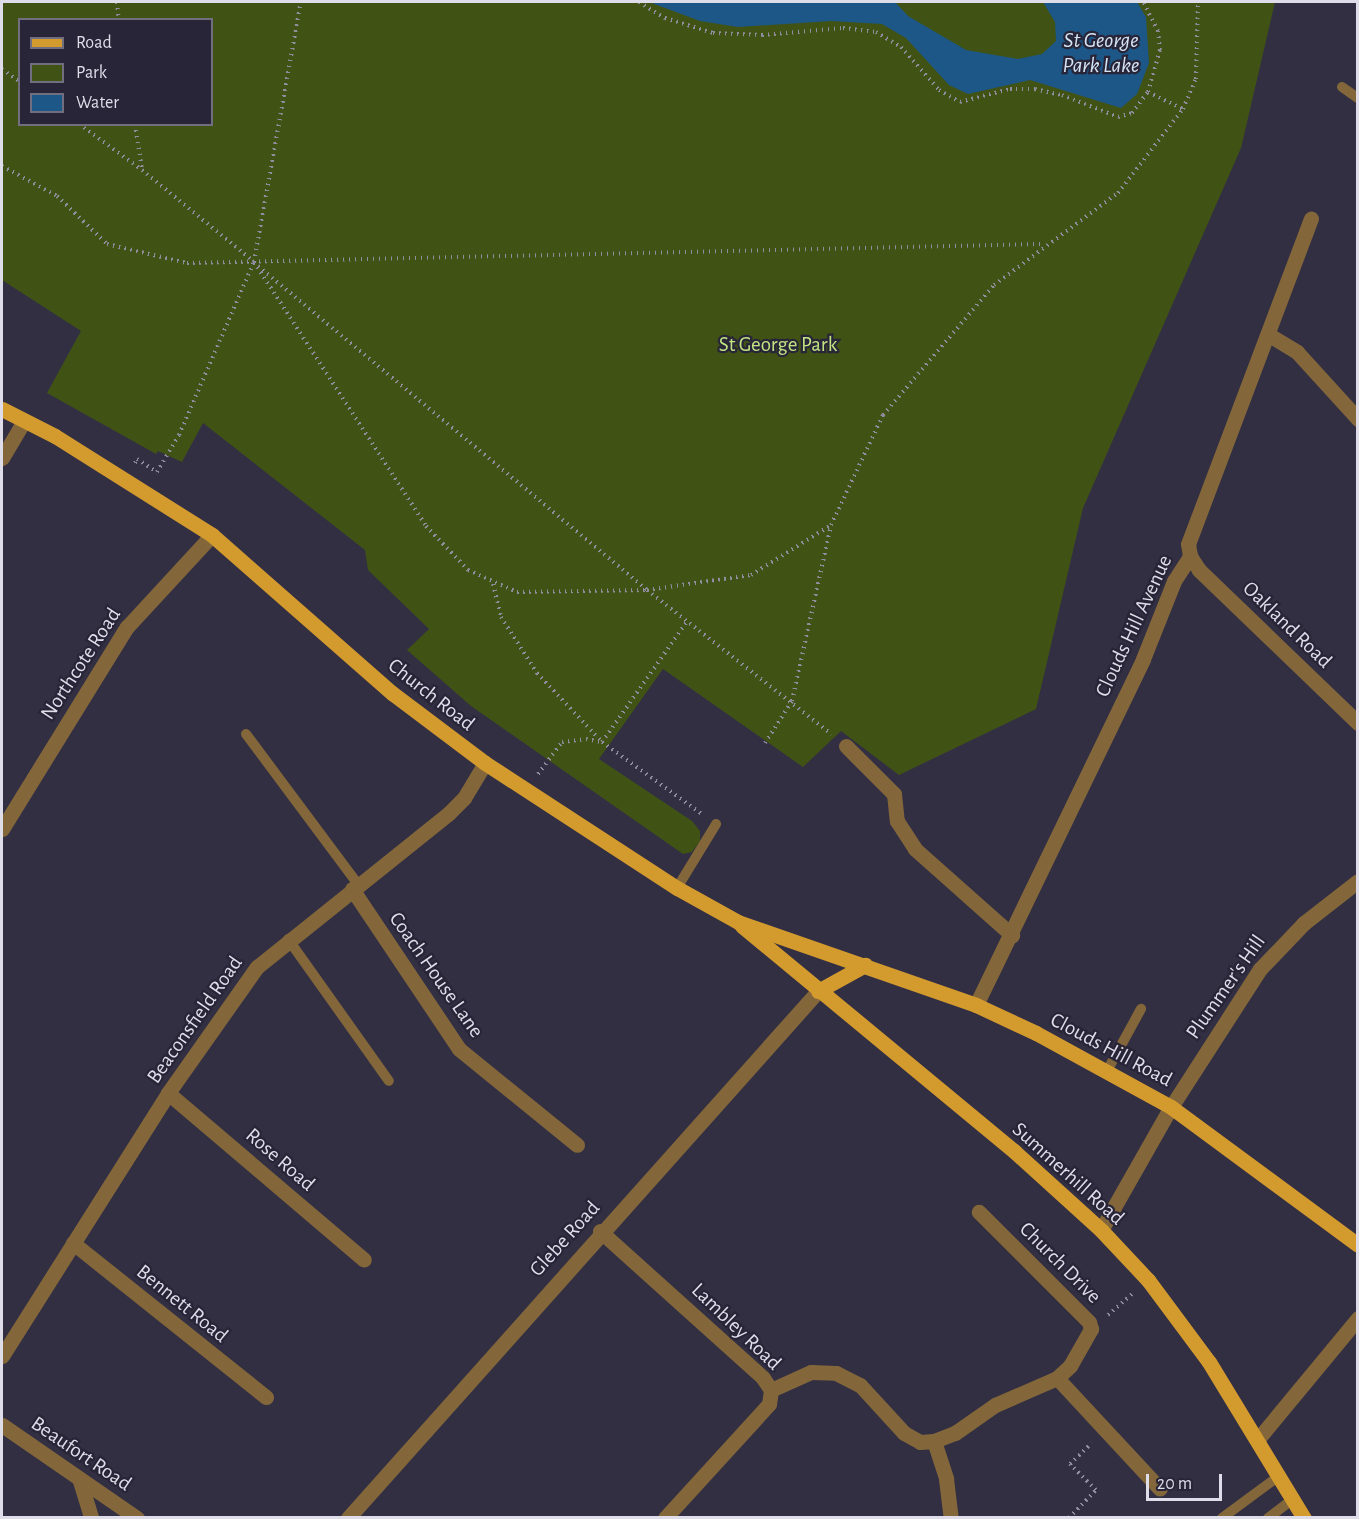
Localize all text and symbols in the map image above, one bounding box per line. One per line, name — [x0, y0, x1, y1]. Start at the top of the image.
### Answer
legend — [18, 18, 213, 126]
water label: St George Park Lake — [1063, 27, 1139, 78]
text: Road — [76, 34, 112, 52]
text: Park — [76, 64, 107, 82]
text: Water — [76, 94, 119, 112]
park label: St George Park — [719, 332, 837, 358]
street label: Clouds Hill Avenue — [1090, 551, 1178, 701]
street label: Oakland Road — [1237, 576, 1337, 674]
street label: Northcote Road — [36, 603, 126, 725]
street label: Church Road — [383, 653, 479, 737]
street label: Coach House Lane — [383, 907, 489, 1043]
street label: Plummer's Hill — [1181, 930, 1271, 1044]
street label: Beaconsfield Road — [142, 951, 248, 1089]
street label: Clouds Hill Road — [1046, 1007, 1176, 1093]
street label: Summerhill Road — [1007, 1117, 1129, 1231]
street label: Rose Road — [240, 1123, 320, 1197]
street label: Glebe Road — [525, 1196, 605, 1282]
street label: Church Drive — [1014, 1217, 1106, 1309]
street label: Bennett Road — [131, 1259, 233, 1349]
street label: Lambley Road — [686, 1278, 786, 1376]
street label: Beaufort Road — [26, 1411, 136, 1497]
scale bar — [1149, 1462, 1226, 1500]
text: 20 m — [1157, 1475, 1192, 1493]

